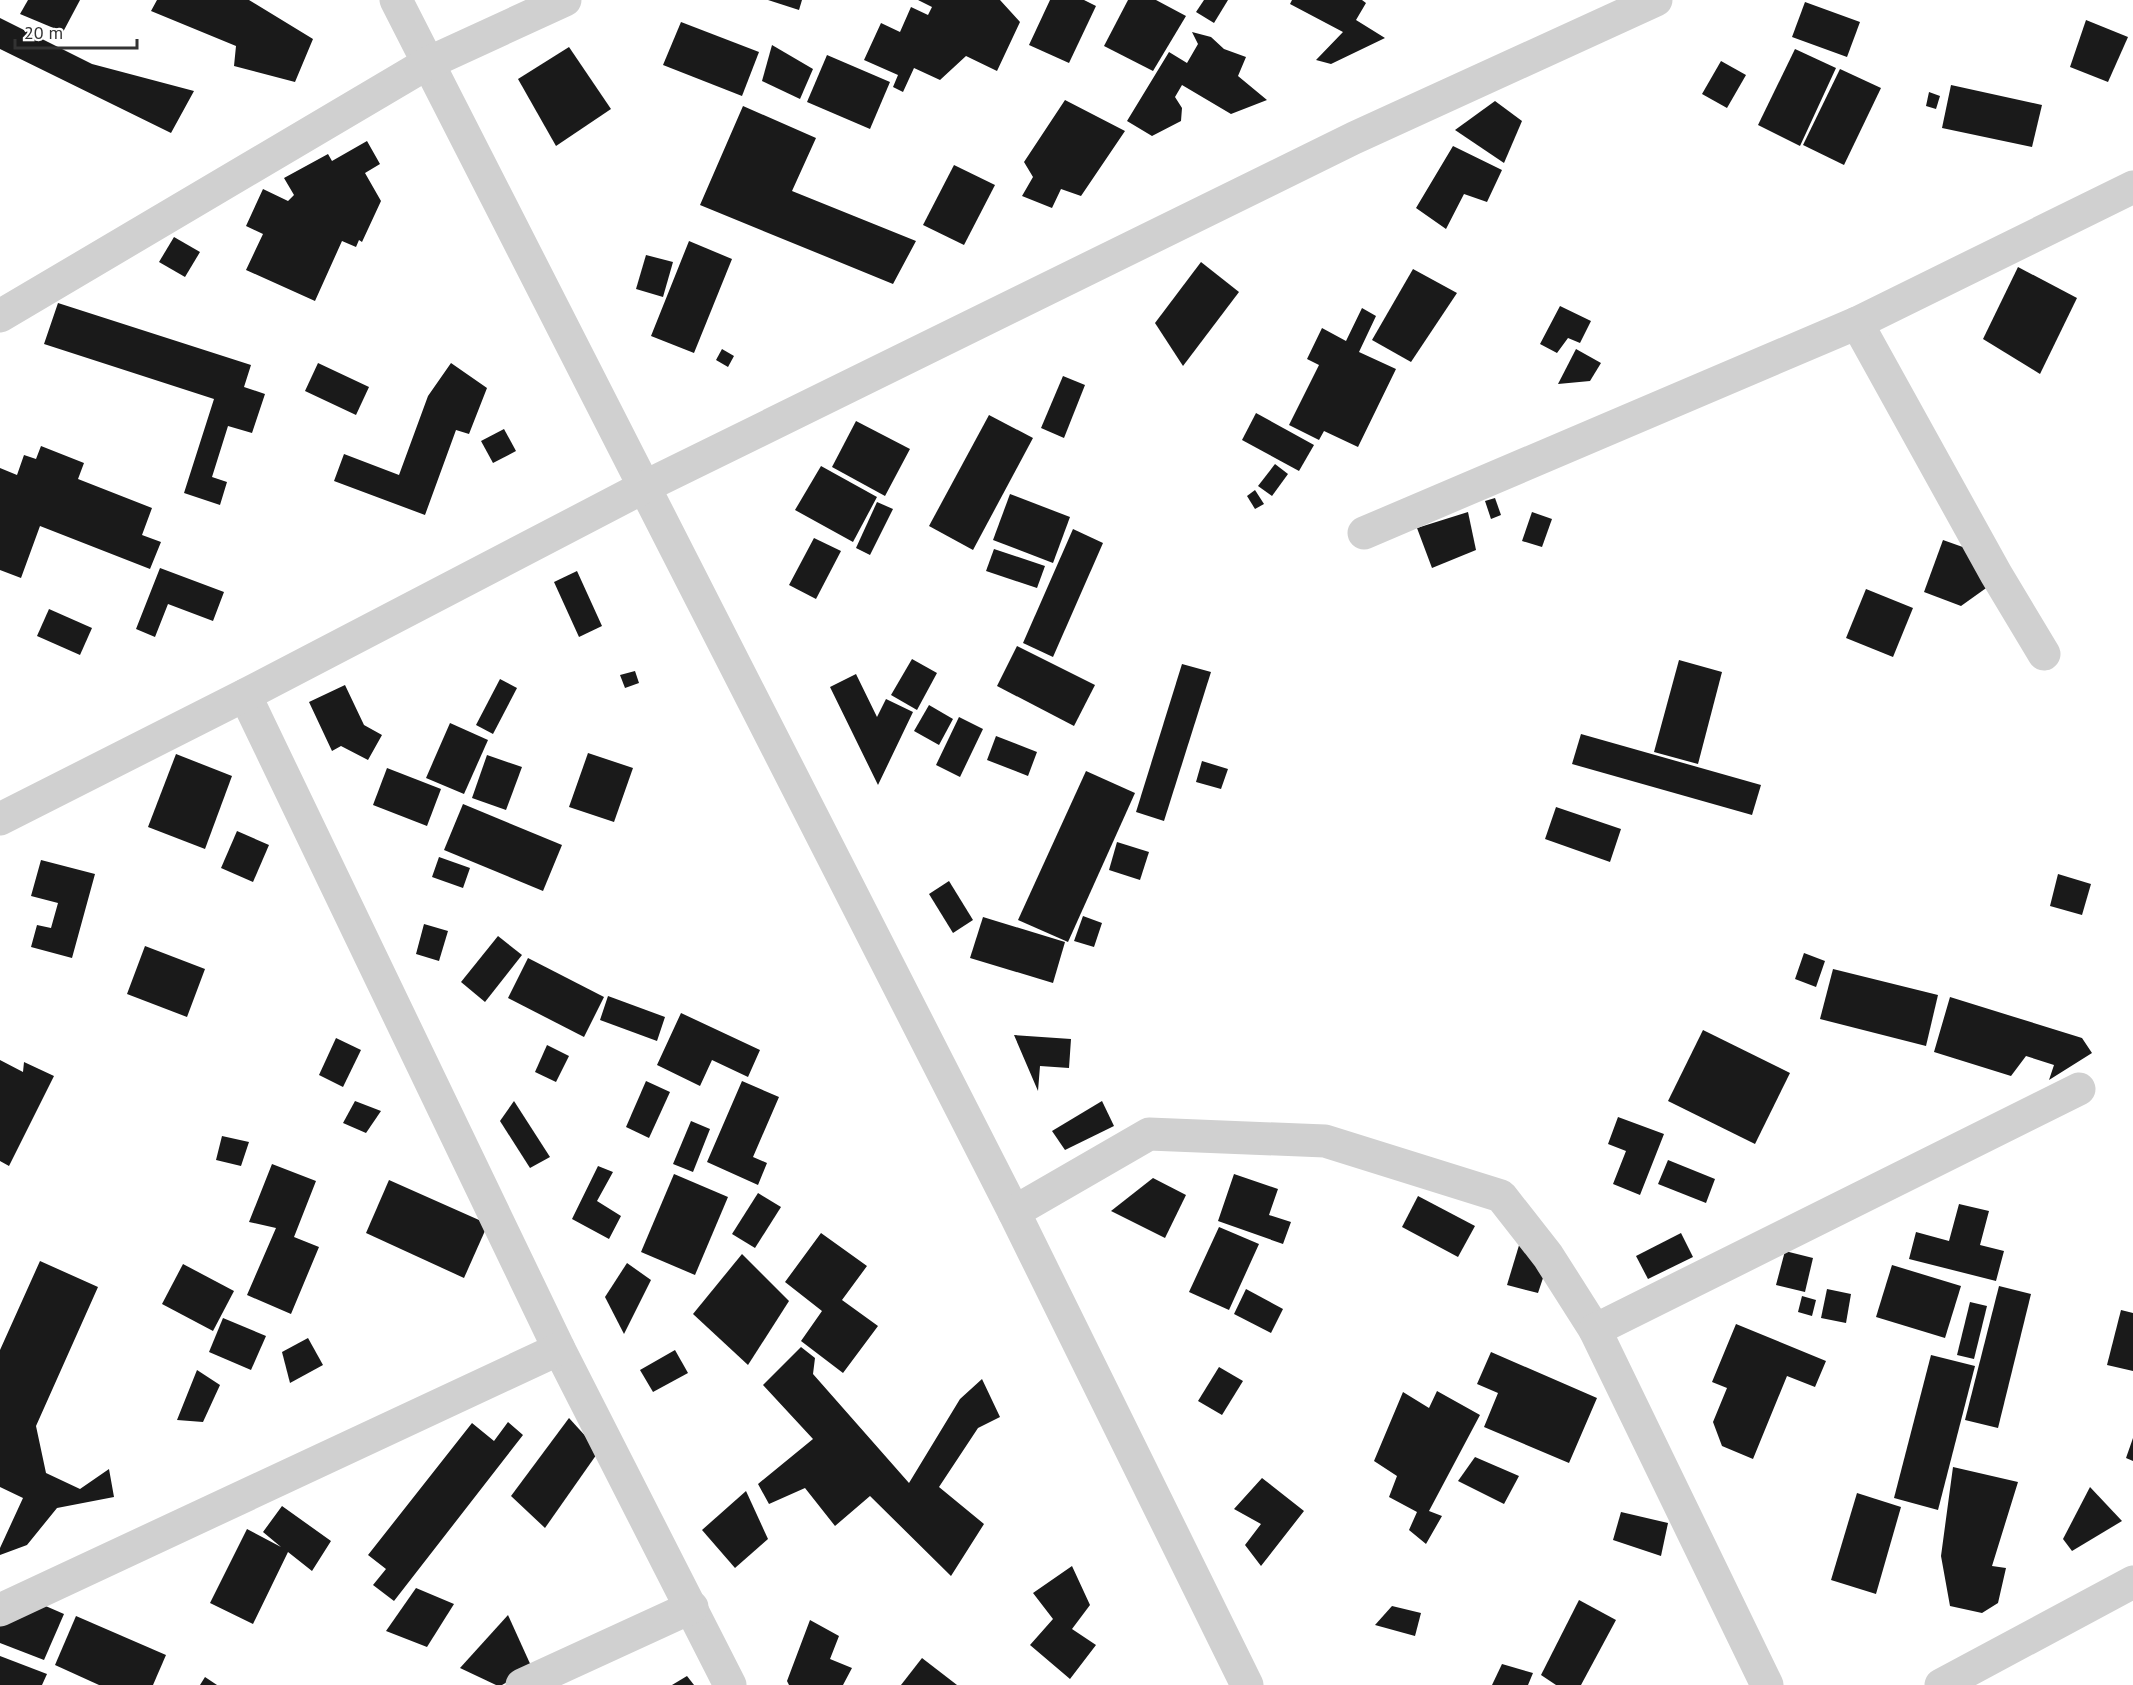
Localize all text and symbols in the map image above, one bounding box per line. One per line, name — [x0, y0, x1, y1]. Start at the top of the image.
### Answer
scale bar — [15, 12, 136, 50]
text: 20 m — [24, 21, 63, 44]

